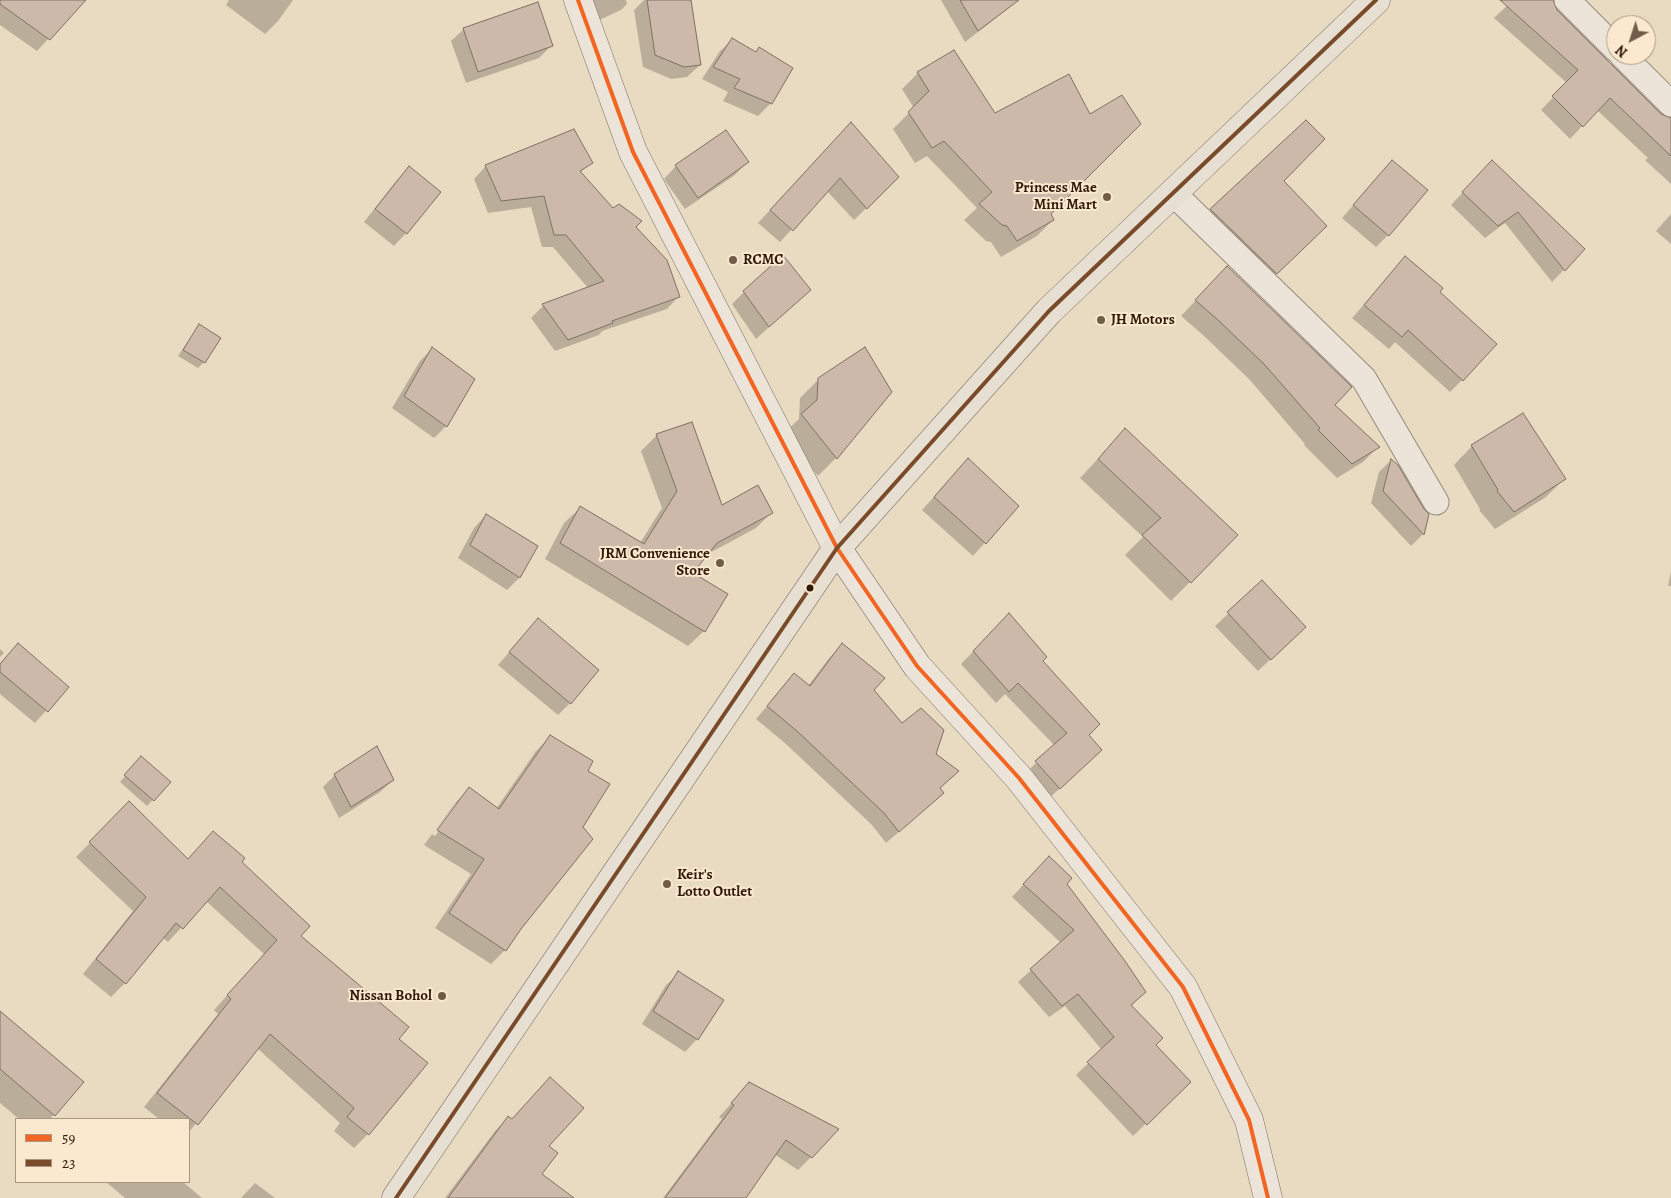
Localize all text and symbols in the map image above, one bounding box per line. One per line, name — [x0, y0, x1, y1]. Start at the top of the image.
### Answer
north arrow — [1606, 15, 1656, 65]
text: N — [1612, 41, 1632, 62]
place label: Princess Mae Mini Mart — [1015, 179, 1097, 214]
marker: Princess Mae Mini Mart — [1101, 191, 1113, 203]
place label: RCMC — [743, 251, 783, 269]
marker: RCMC — [727, 254, 739, 266]
place label: JH Motors — [1111, 311, 1175, 329]
marker: JH Motors — [1095, 314, 1107, 326]
place label: JRM Convenience Store — [600, 545, 710, 580]
marker: JRM Convenience Store — [714, 557, 726, 569]
unlabelled marker — [805, 583, 815, 593]
place label: Keir's Lotto Outlet — [677, 866, 752, 901]
marker: Keir's Lotto Outlet — [661, 878, 673, 890]
place label: Nissan Bohol — [349, 987, 432, 1005]
marker: Nissan Bohol — [436, 990, 448, 1002]
legend — [15, 1118, 190, 1183]
text: 59 — [62, 1128, 75, 1148]
text: 23 — [62, 1153, 75, 1173]

